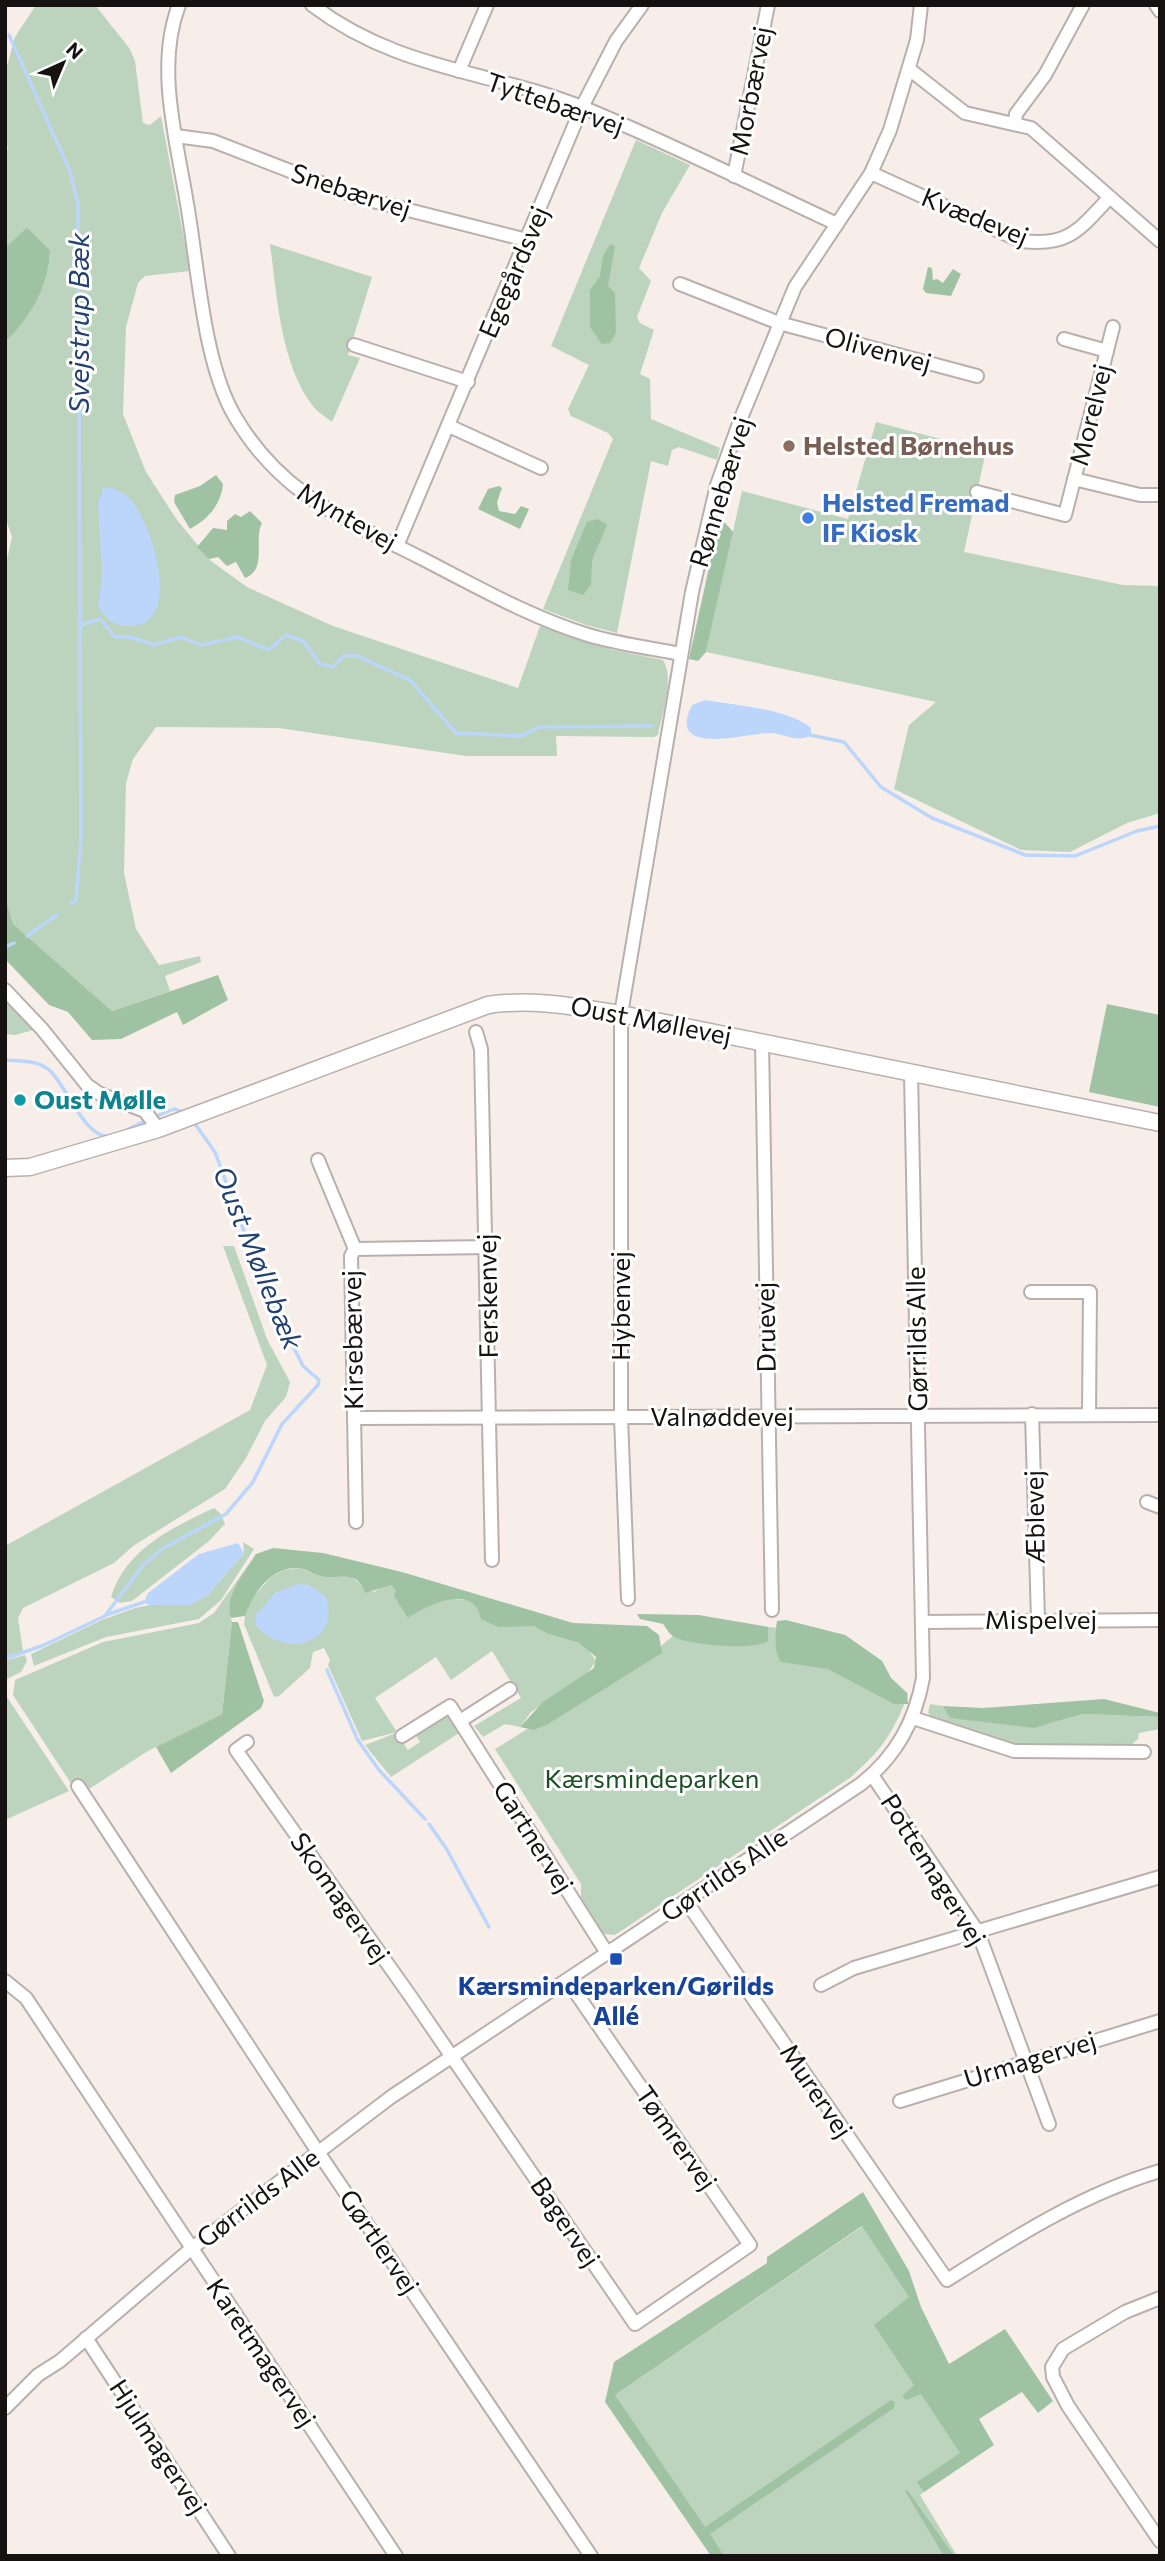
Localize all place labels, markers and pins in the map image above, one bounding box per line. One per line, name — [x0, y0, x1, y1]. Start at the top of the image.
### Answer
place label: Helsted Børnehus — [803, 429, 1014, 460]
marker: Helsted Børnehus — [781, 438, 797, 454]
place label: Helsted Fremad IF Kiosk — [822, 486, 1009, 547]
marker: Helsted Fremad IF Kiosk — [800, 510, 816, 526]
place label: Oust Mølle — [34, 1083, 166, 1114]
marker: Oust Mølle — [12, 1092, 28, 1108]
marker: Kærsmindeparken/Gørilds Allé — [608, 1951, 624, 1967]
place label: Kærsmindeparken/Gørilds Allé — [458, 1969, 774, 2030]

